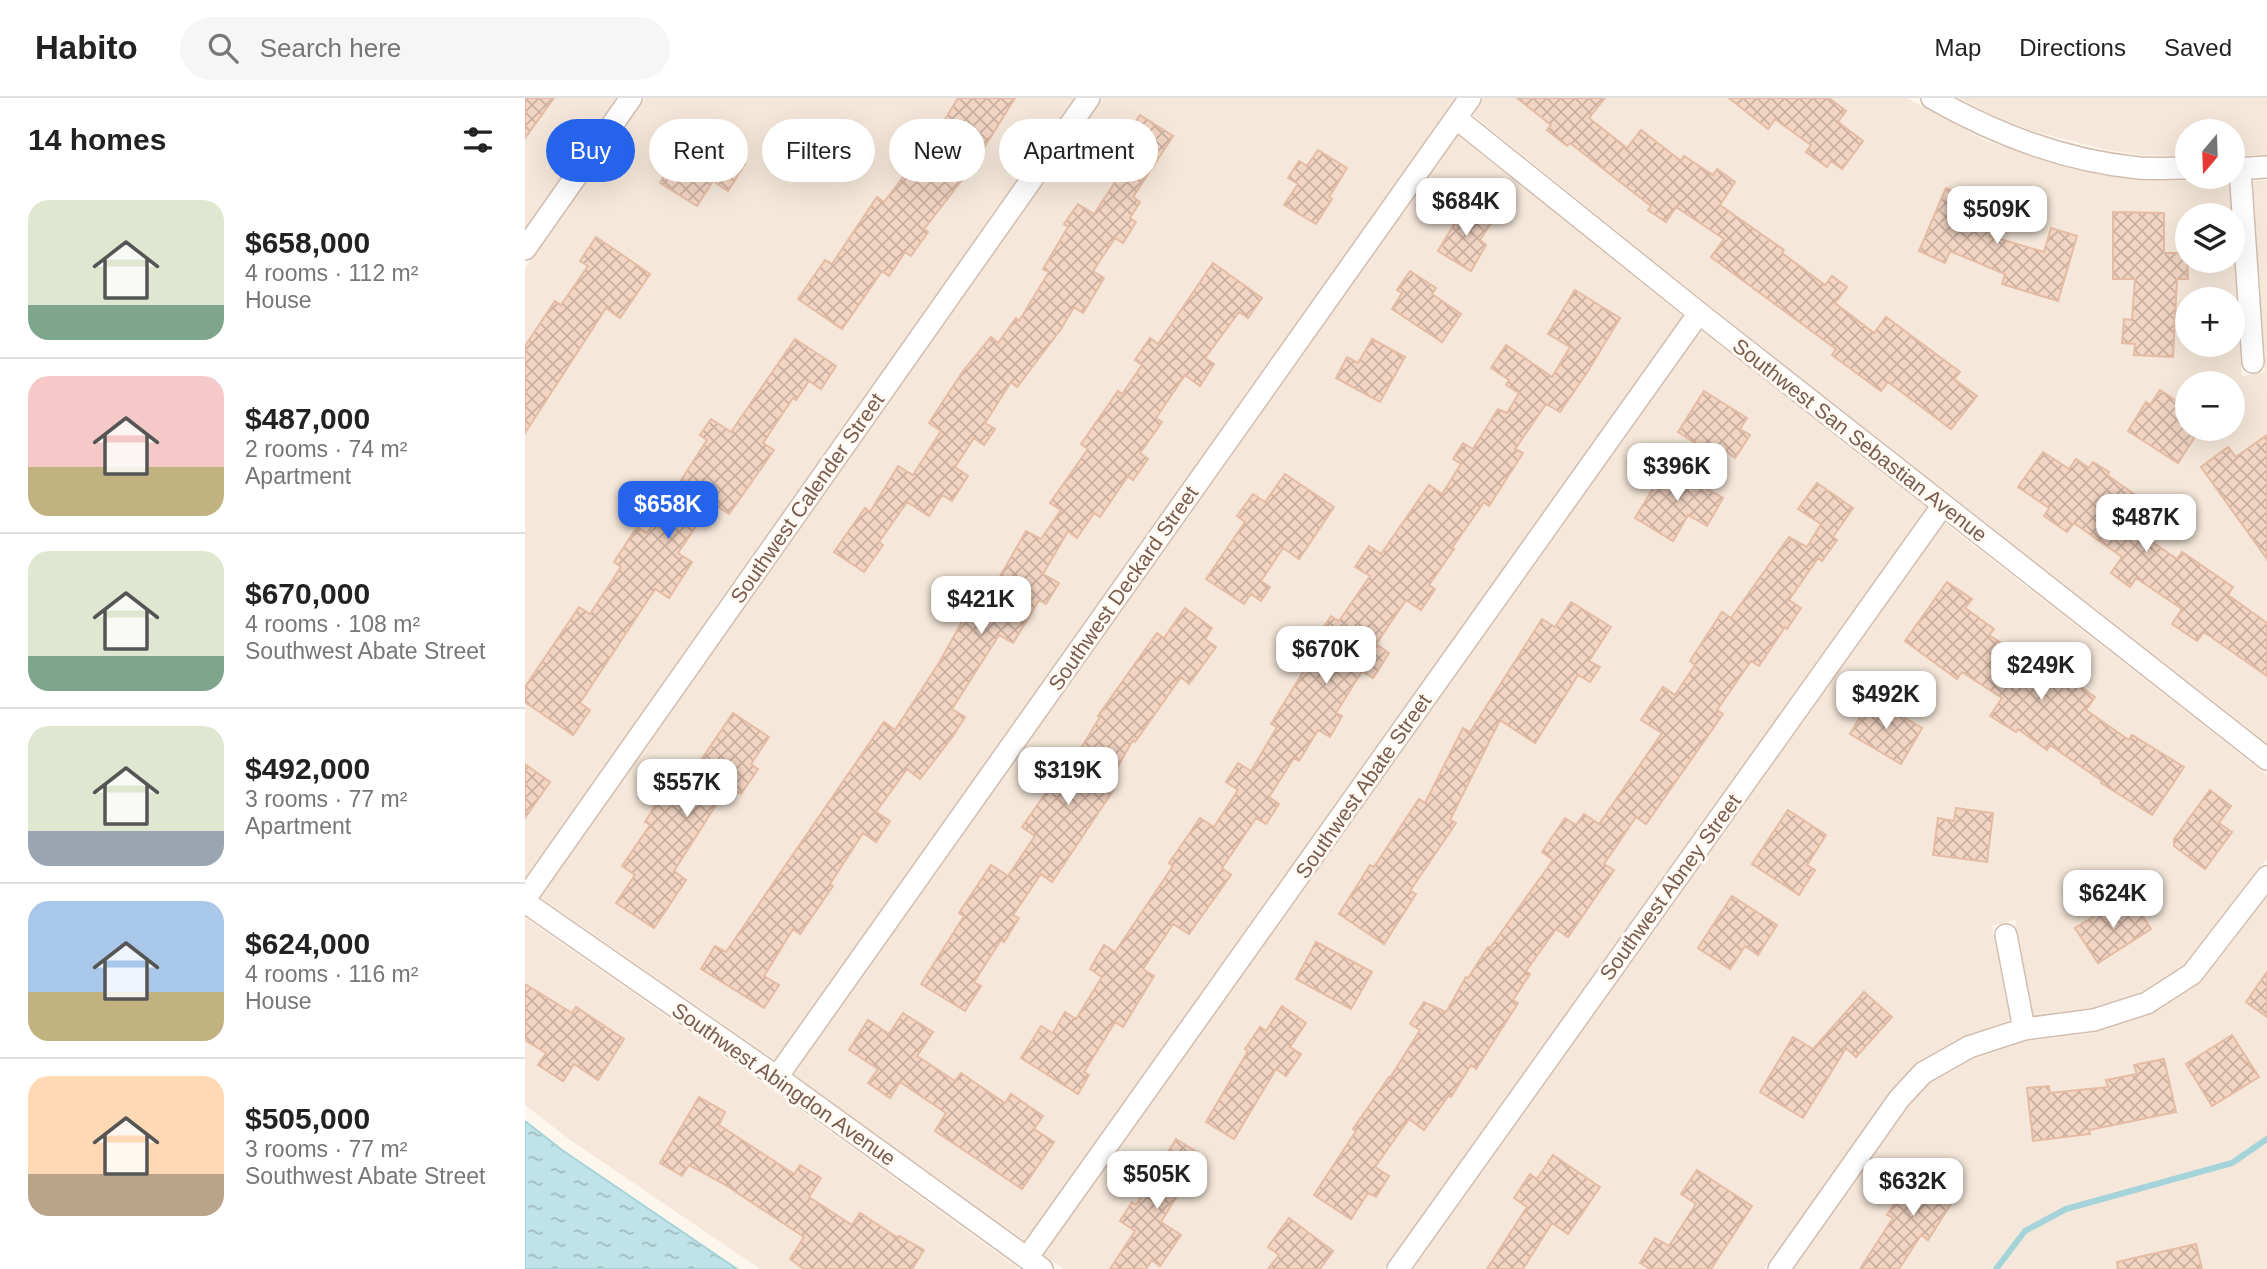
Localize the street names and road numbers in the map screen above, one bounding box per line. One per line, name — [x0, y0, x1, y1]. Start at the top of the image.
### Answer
street label: Southwest San Sebastian Avenue — [1728, 334, 1992, 546]
street label: Southwest Calender Street — [726, 388, 888, 607]
street label: Southwest Deckard Street — [1044, 481, 1202, 695]
street label: Southwest Abate Street — [1291, 689, 1435, 882]
street label: Southwest Abney Street — [1595, 789, 1745, 984]
street label: Southwest Abingdon Avenue — [668, 998, 900, 1170]

